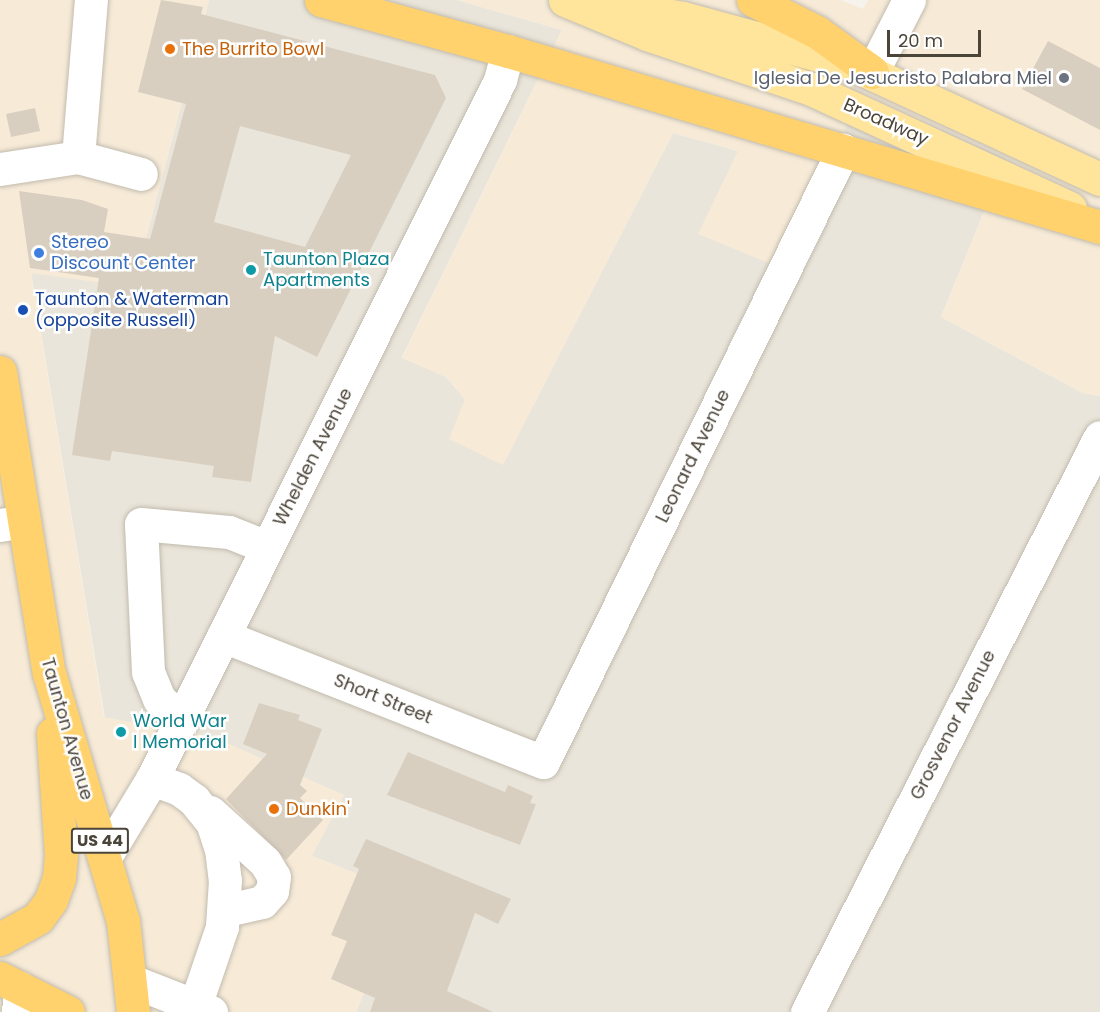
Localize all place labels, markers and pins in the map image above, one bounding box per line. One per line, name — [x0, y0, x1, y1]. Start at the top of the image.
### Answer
place label: The Burrito Bowl — [182, 38, 324, 60]
marker: The Burrito Bowl — [163, 42, 177, 56]
place label: Iglesia De Jesucristo Palabra Miel — [754, 67, 1052, 89]
marker: Iglesia De Jesucristo Palabra Miel — [1057, 71, 1071, 85]
place label: Stereo Discount Center — [51, 232, 195, 274]
marker: Stereo Discount Center — [32, 246, 46, 260]
place label: Taunton Plaza Apartments — [263, 249, 390, 292]
marker: Taunton Plaza Apartments — [244, 263, 258, 277]
place label: Taunton & Waterman (opposite Russell) — [35, 289, 229, 332]
marker: Taunton & Waterman (opposite Russell) — [16, 303, 30, 317]
place label: World War I Memorial — [133, 711, 227, 754]
marker: World War I Memorial — [114, 725, 128, 739]
place label: Dunkin' — [286, 798, 350, 820]
marker: Dunkin' — [267, 802, 281, 816]

